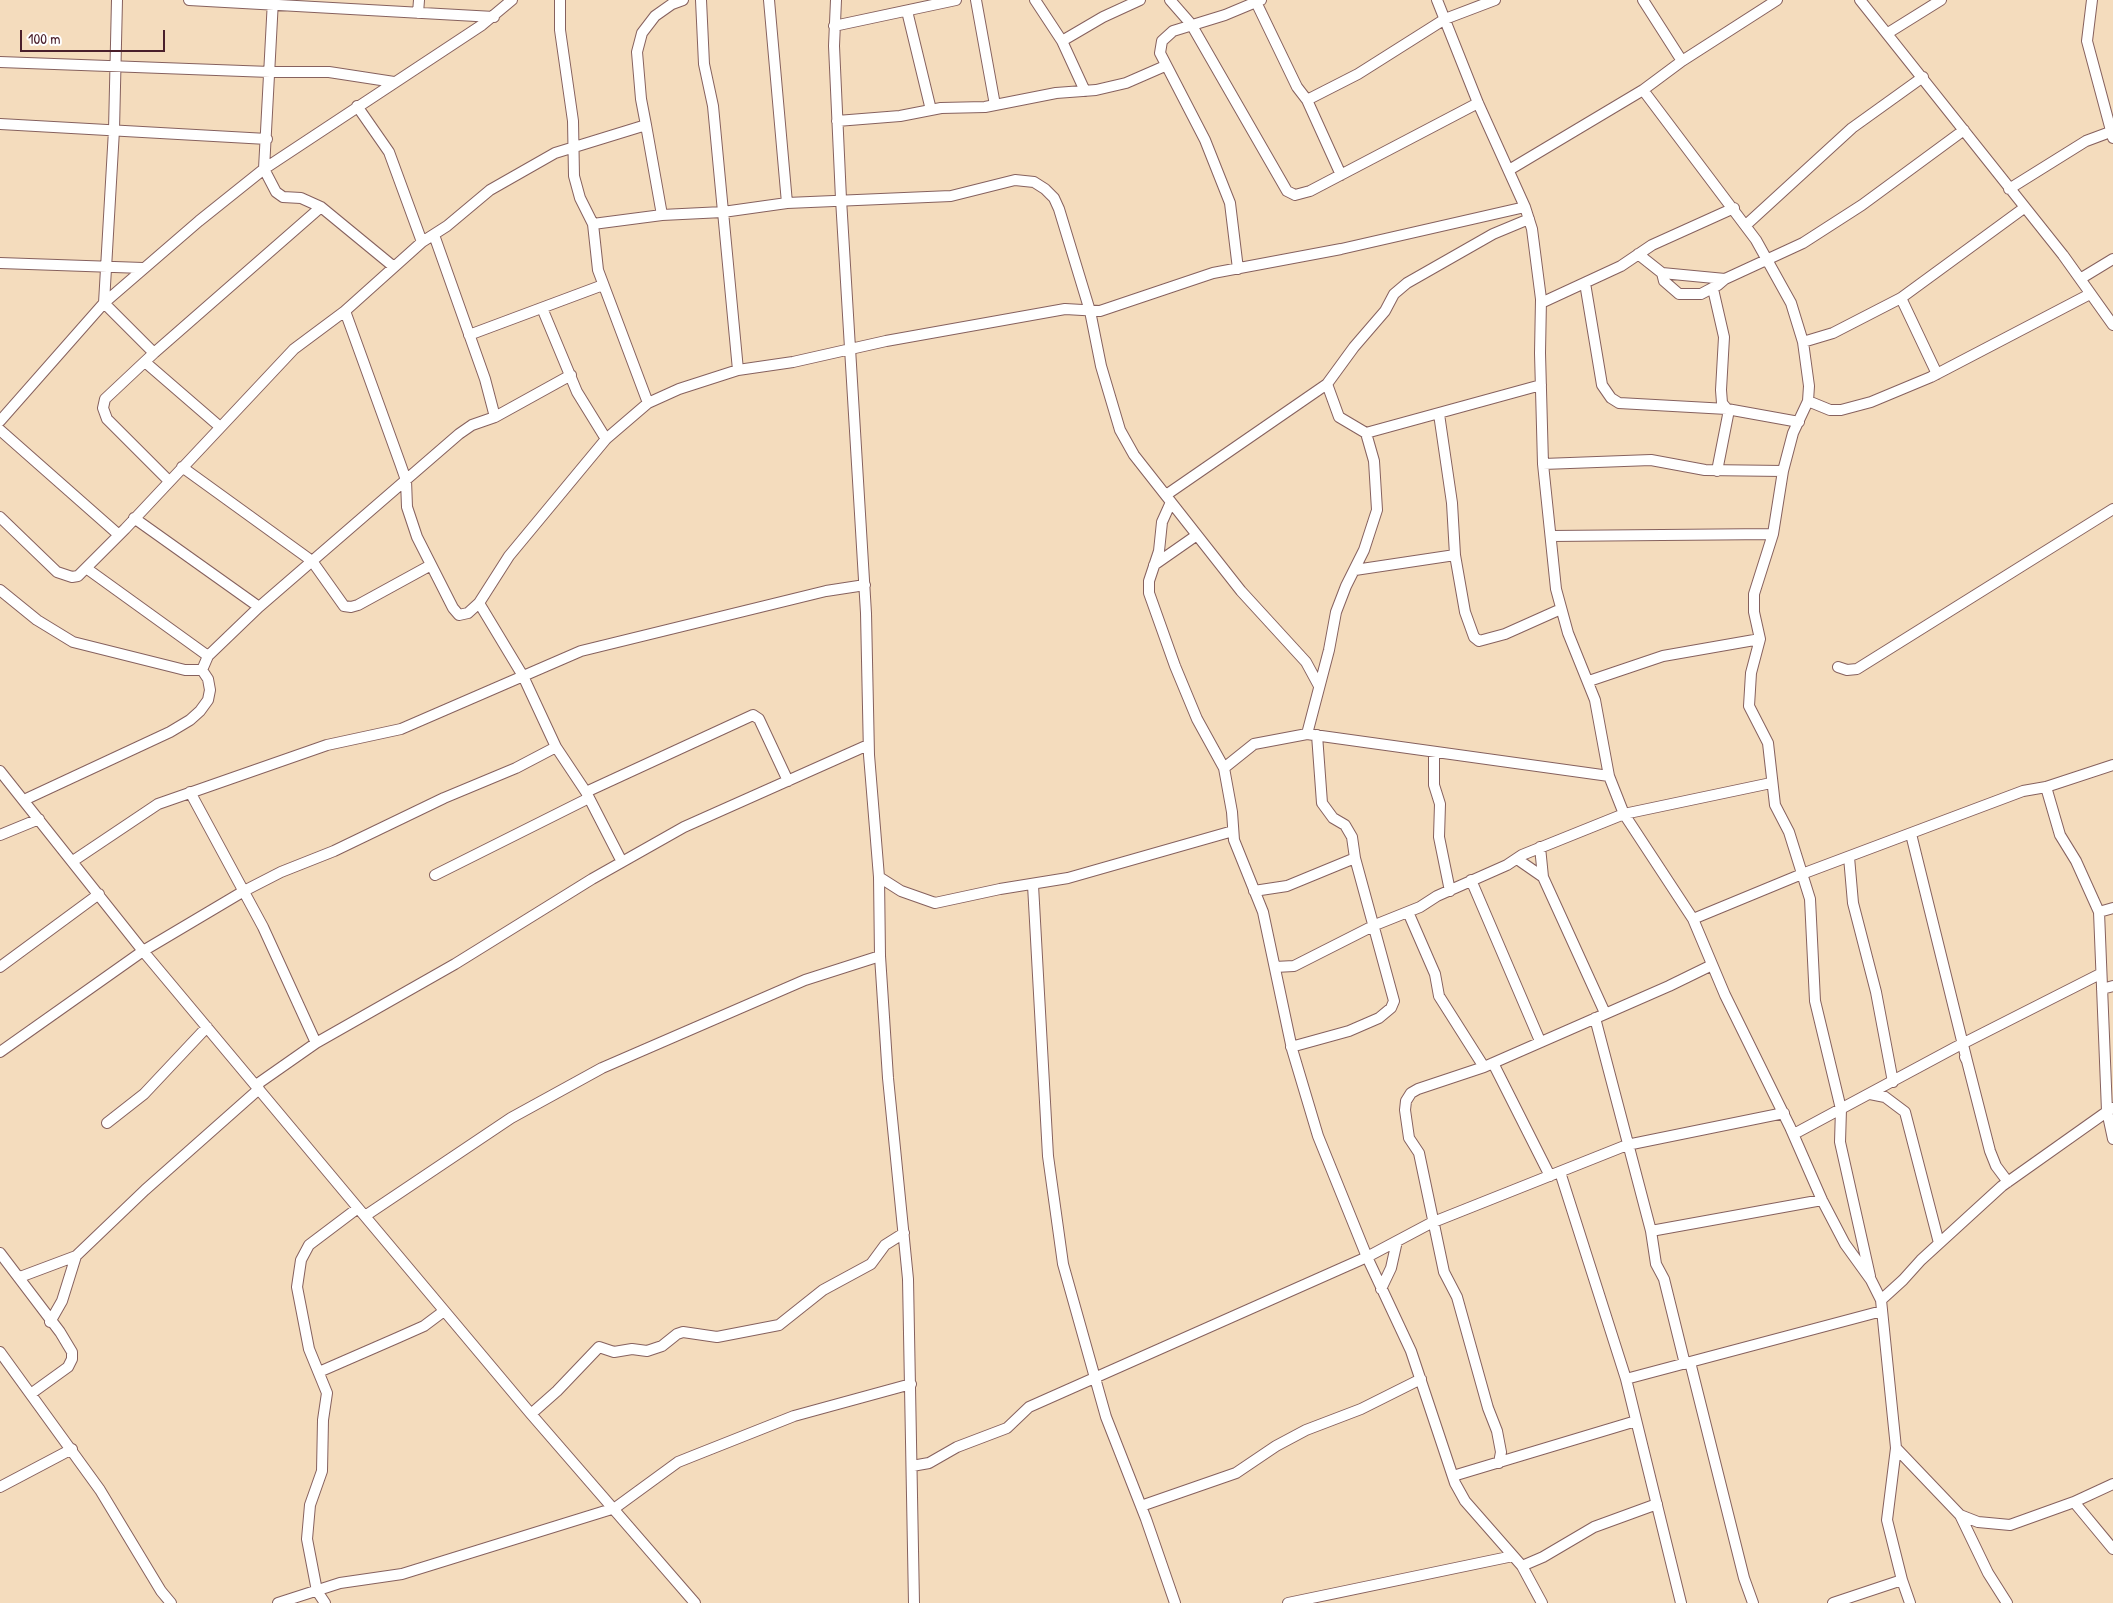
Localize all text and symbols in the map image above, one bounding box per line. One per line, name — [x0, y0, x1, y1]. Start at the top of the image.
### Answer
scale bar — [22, 20, 168, 52]
text: 100 m — [28, 28, 61, 49]

